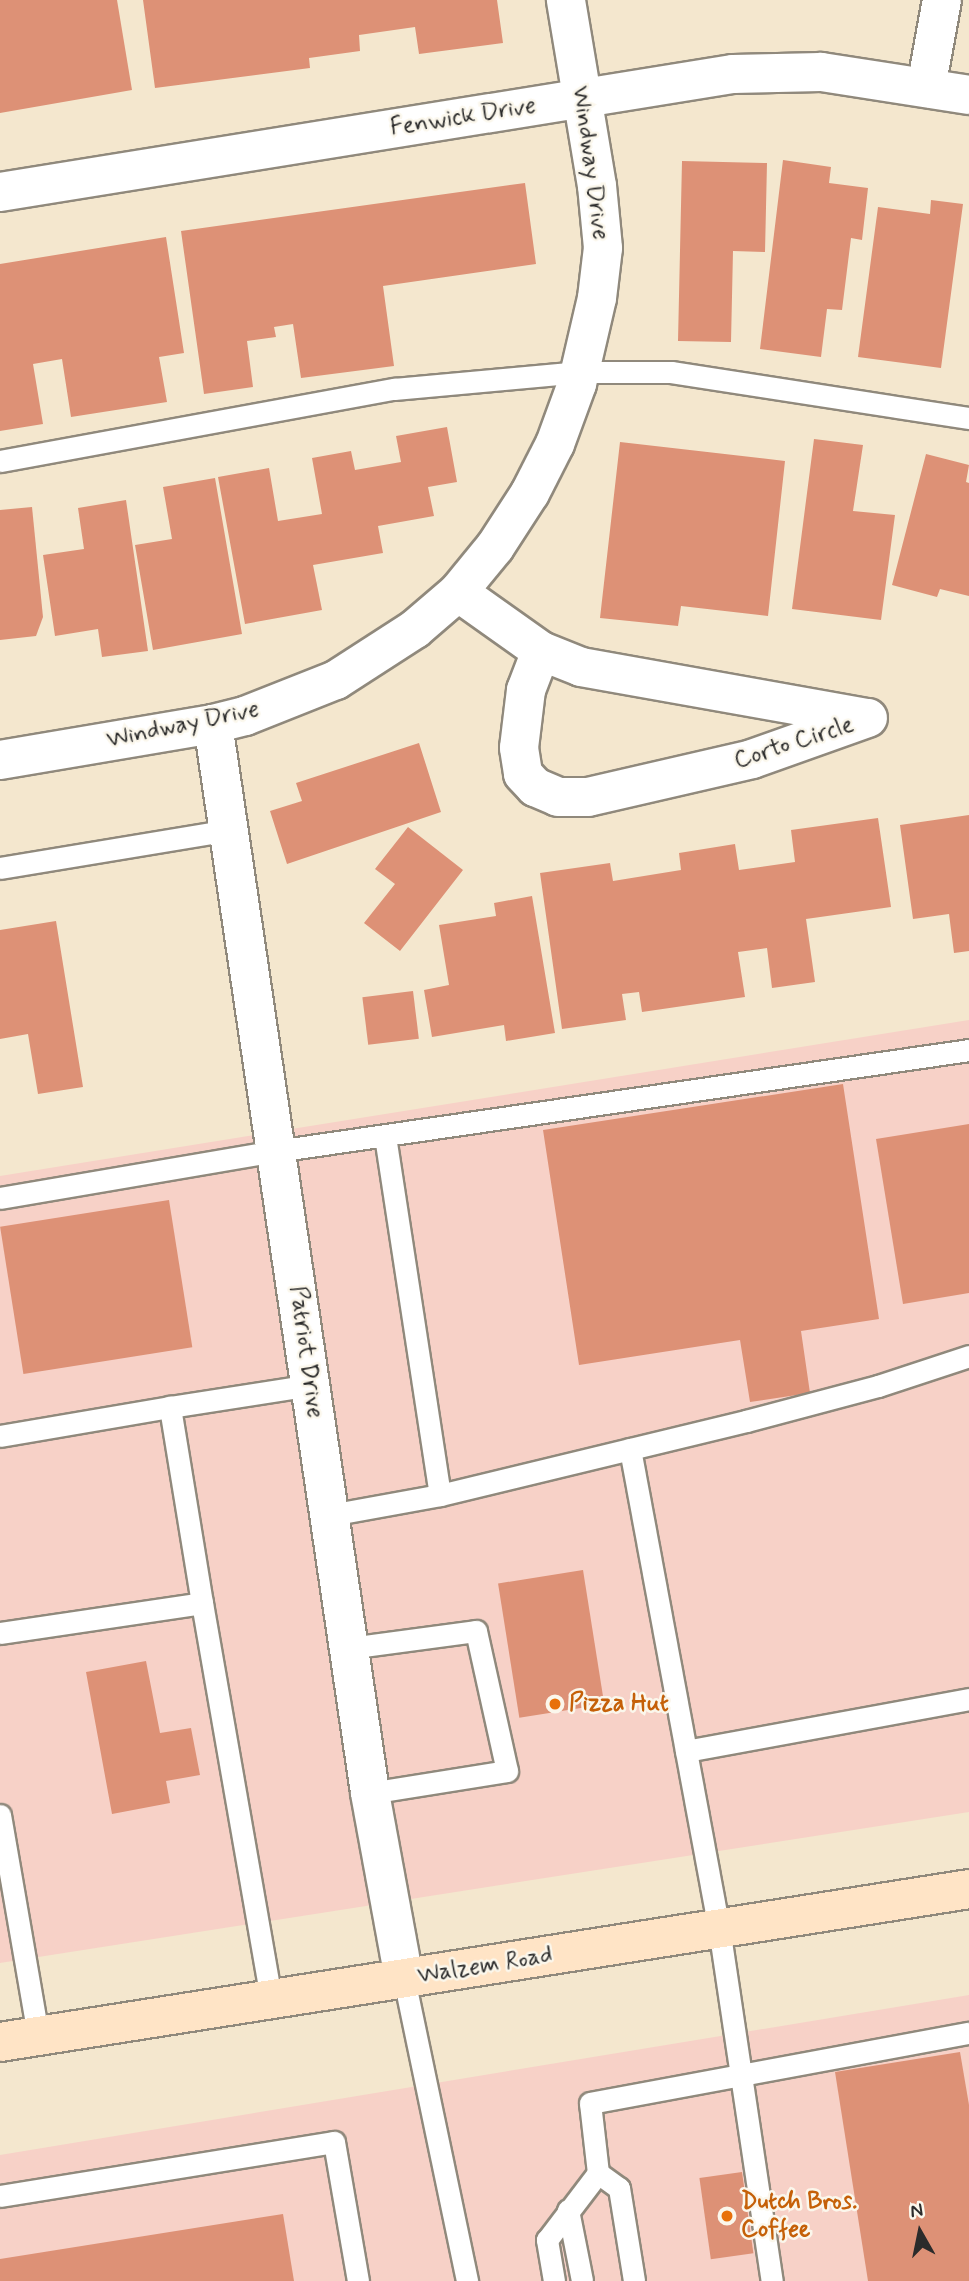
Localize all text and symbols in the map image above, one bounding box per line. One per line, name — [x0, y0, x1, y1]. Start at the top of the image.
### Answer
street label: Windway Drive — [565, 85, 615, 241]
street label: Fenwick Drive — [389, 91, 537, 143]
street label: Windway Drive — [105, 695, 261, 755]
street label: Corto Circle — [731, 710, 857, 776]
street label: Patriot Drive — [283, 1285, 329, 1419]
place label: Pizza Hut — [569, 1690, 666, 1718]
marker: Pizza Hut — [547, 1696, 563, 1712]
street label: Walzem Road — [415, 1941, 555, 1991]
place label: Dutch Bros. Coffee — [741, 2188, 857, 2244]
north arrow — [885, 2197, 955, 2267]
text: N — [908, 2197, 925, 2224]
marker: Dutch Bros. Coffee — [719, 2208, 735, 2224]

